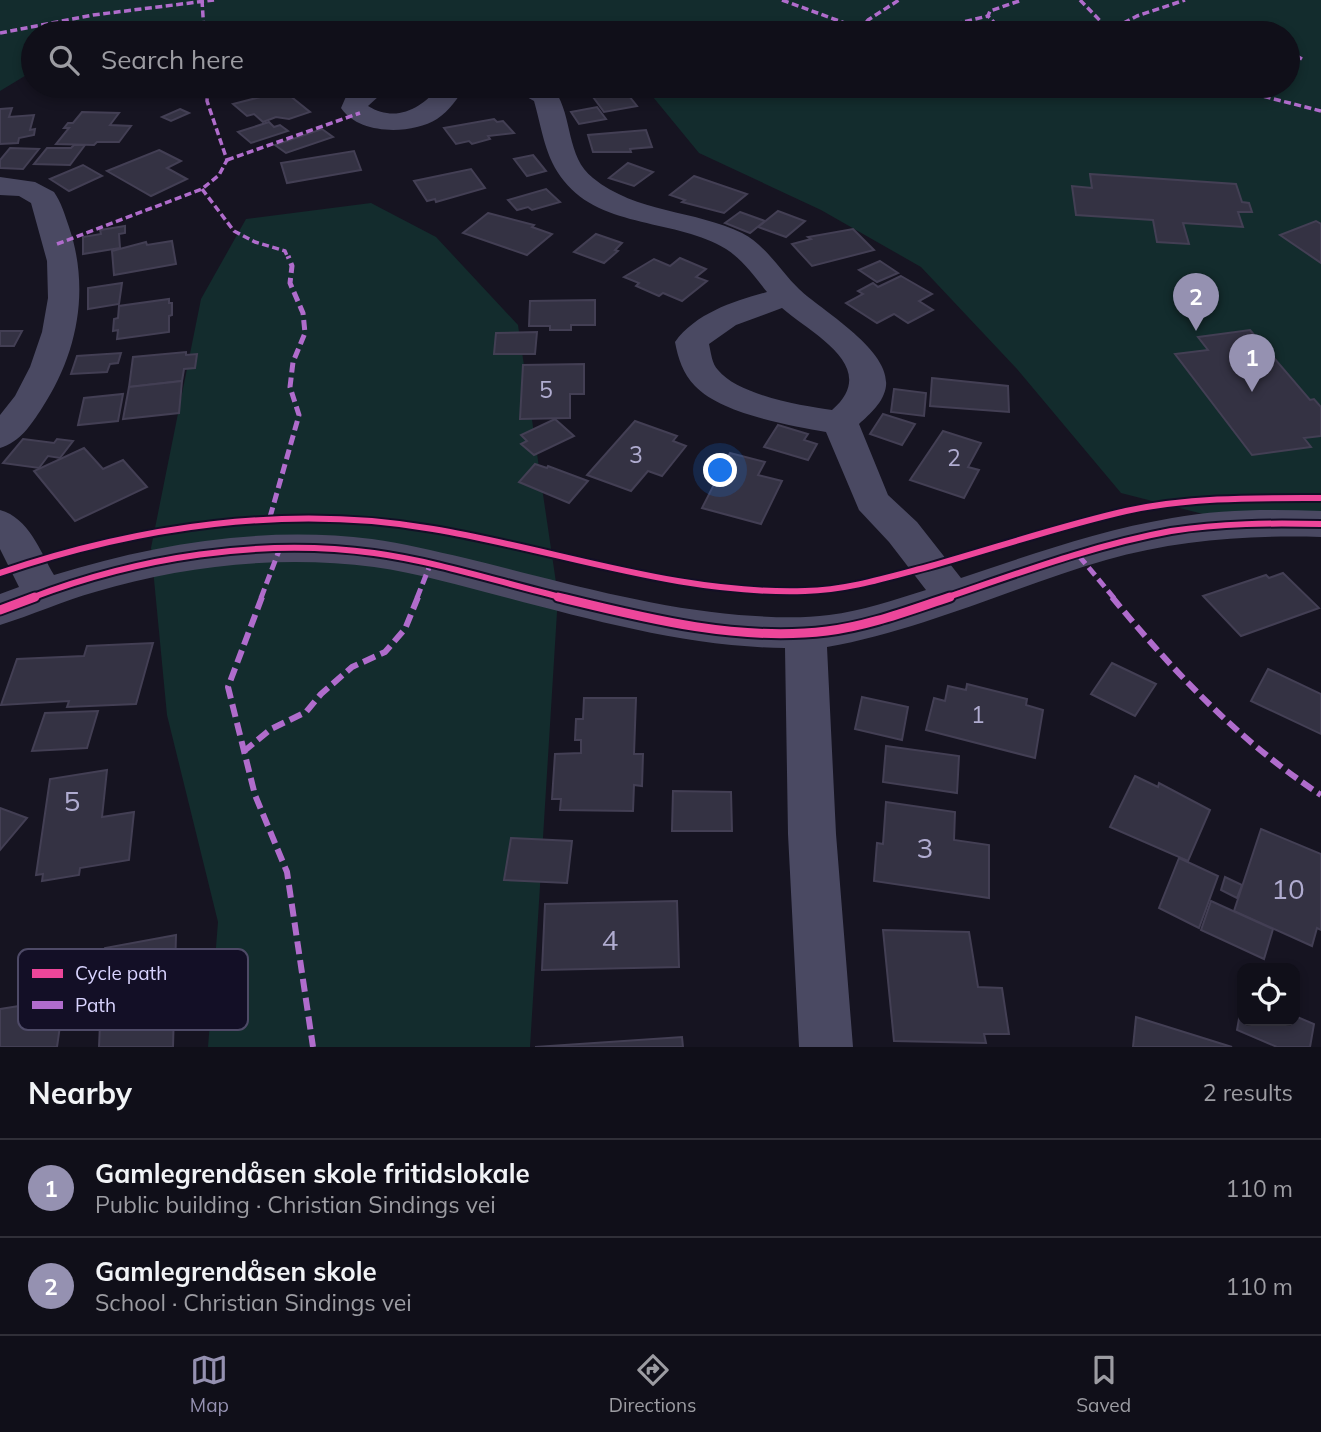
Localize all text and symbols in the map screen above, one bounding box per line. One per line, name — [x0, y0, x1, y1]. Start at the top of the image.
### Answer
search box — [21, 21, 1300, 98]
icon: search — [45, 41, 83, 79]
text: Search here — [101, 43, 244, 76]
pin: 2 — [1173, 273, 1219, 331]
pin: 1 — [1229, 334, 1275, 392]
house number: 5 — [539, 375, 553, 404]
house number: 3 — [629, 440, 643, 469]
house number: 2 — [947, 443, 961, 472]
your location — [703, 453, 737, 487]
house number: 1 — [971, 700, 985, 729]
house number: 5 — [64, 783, 80, 818]
house number: 3 — [917, 830, 933, 865]
house number: 10 — [1271, 871, 1305, 906]
house number: 4 — [602, 922, 619, 957]
legend — [18, 949, 248, 1030]
text: Cycle path — [75, 961, 167, 985]
map controls — [1237, 963, 1300, 1026]
button: locate — [1237, 963, 1300, 1026]
text: Path — [75, 993, 116, 1017]
text: Nearby — [28, 1074, 132, 1112]
text: 2 results — [1203, 1078, 1293, 1107]
text: Gamlegrendåsen skole fritidslokale — [95, 1157, 530, 1190]
text: 1 — [44, 1174, 58, 1203]
text: 110 m — [1225, 1174, 1293, 1203]
text: Public building · Christian Sindings vei — [95, 1190, 496, 1219]
text: Gamlegrendåsen skole — [95, 1255, 377, 1288]
text: 2 — [44, 1272, 58, 1301]
text: 110 m — [1225, 1272, 1293, 1301]
text: School · Christian Sindings vei — [95, 1288, 412, 1317]
tab: Map — [190, 1351, 229, 1417]
tab: Directions — [609, 1351, 697, 1417]
tab: Saved — [1076, 1351, 1131, 1417]

